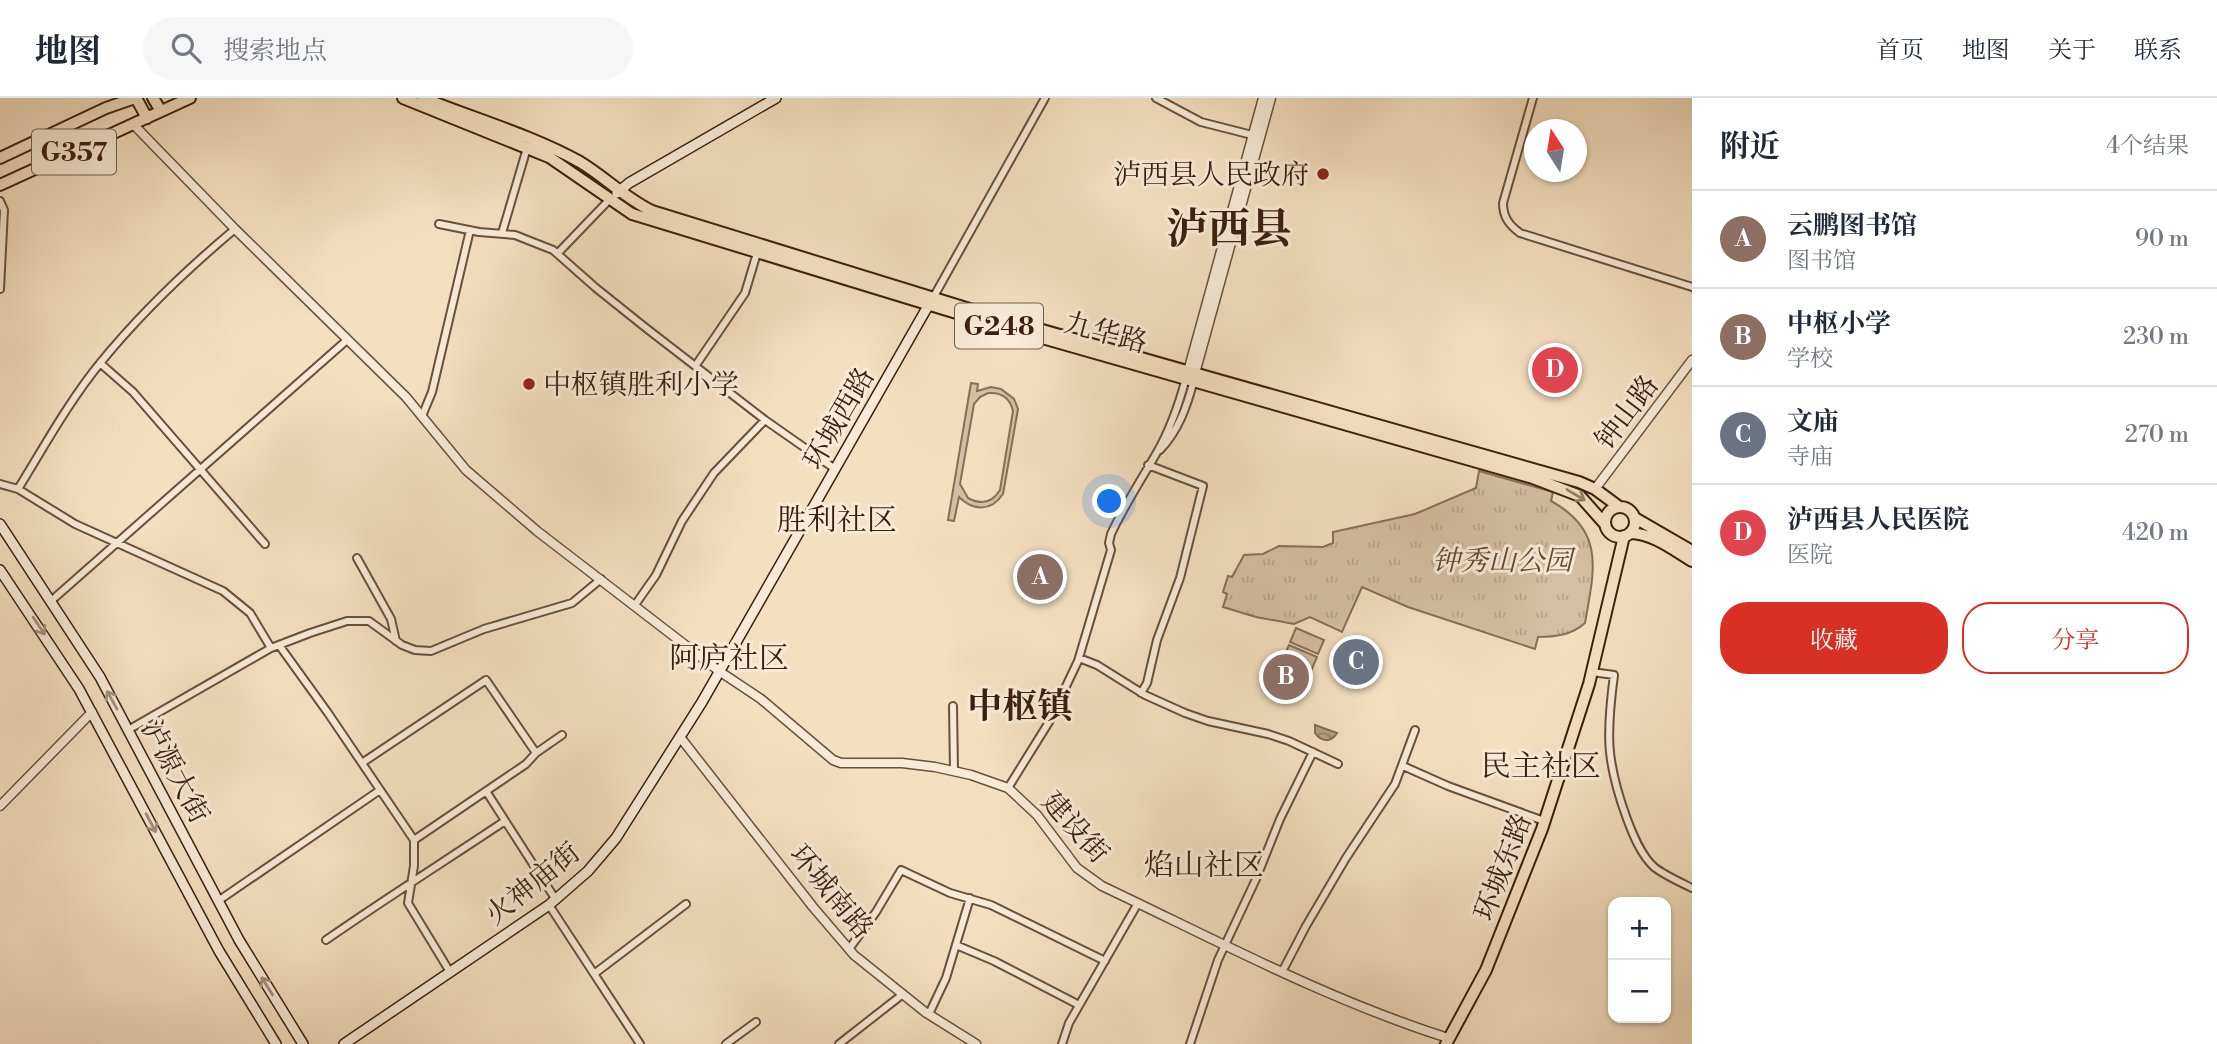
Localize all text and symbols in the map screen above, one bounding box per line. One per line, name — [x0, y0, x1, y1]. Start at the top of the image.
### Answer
search box — [143, 17, 633, 80]
icon: search — [167, 29, 205, 67]
text: 地图 — [35, 32, 101, 73]
text: 搜索地点 — [223, 35, 327, 67]
text: 首页 — [1876, 36, 1924, 66]
text: 地图 — [1962, 36, 2010, 66]
text: 关于 — [2048, 36, 2096, 66]
text: 联系 — [2134, 36, 2182, 66]
north arrow — [1524, 119, 1587, 182]
text: 附近 — [1720, 128, 1780, 166]
road number: G357 — [32, 130, 116, 174]
text: 4个结果 — [2106, 132, 2189, 160]
place label: 泸西县人民政府 — [1113, 158, 1309, 193]
marker: 泸西县人民政府 — [1315, 166, 1331, 182]
district label: 泸西县 — [1166, 204, 1292, 257]
text: 云鹏图书馆 — [1787, 210, 1917, 242]
text: A — [1735, 225, 1751, 253]
text: 90 m — [2135, 225, 2189, 253]
text: 图书馆 — [1787, 247, 1856, 275]
road number: G248 — [955, 303, 1043, 348]
street label: 九华路 — [1061, 306, 1151, 361]
text: 中枢小学 — [1787, 308, 1891, 340]
text: B — [1734, 323, 1752, 351]
text: 230 m — [2123, 323, 2189, 351]
pin: D — [1532, 344, 1578, 396]
text: 学校 — [1787, 345, 1833, 373]
street label: 环城西路 — [796, 361, 882, 476]
place label: 中枢镇胜利小学 — [543, 368, 739, 403]
street label: 钟山路 — [1588, 369, 1666, 457]
marker: 中枢镇胜利小学 — [521, 376, 537, 392]
text: 文庙 — [1787, 406, 1839, 438]
text: C — [1735, 421, 1751, 449]
text: 270 m — [2125, 421, 2189, 449]
text: 寺庙 — [1787, 443, 1833, 471]
your location — [1092, 484, 1126, 518]
one-way arrow — [1566, 488, 1586, 502]
district label: 胜利社区 — [777, 502, 897, 540]
text: 泸西县人民医院 — [1787, 504, 1969, 536]
text: D — [1734, 519, 1752, 547]
text: 420 m — [2122, 519, 2189, 547]
text: 医院 — [1787, 541, 1833, 569]
park label: 钟秀山公园 — [1432, 544, 1576, 579]
pin: A — [1017, 551, 1063, 603]
button: 收藏 — [1720, 602, 1948, 674]
button: 分享 — [1962, 602, 2189, 674]
one-way arrow — [32, 616, 46, 635]
pin: C — [1333, 636, 1379, 688]
district label: 阿庐社区 — [669, 640, 789, 678]
pin: B — [1263, 651, 1309, 703]
district label: 中枢镇 — [967, 686, 1073, 729]
one-way arrow — [105, 690, 119, 711]
street label: 泸源大街 — [133, 714, 216, 829]
district label: 民主社区 — [1481, 748, 1601, 786]
street label: 建设街 — [1034, 785, 1116, 871]
street label: 环城东路 — [1467, 809, 1540, 926]
one-way arrow — [145, 812, 159, 833]
street label: 火神庙街 — [478, 835, 587, 933]
street label: 环城南路 — [781, 838, 880, 946]
district label: 焰山社区 — [1144, 847, 1264, 885]
map controls — [1608, 897, 1671, 1023]
button: + — [1608, 897, 1671, 960]
button: − — [1608, 960, 1671, 1023]
one-way arrow — [259, 977, 273, 997]

